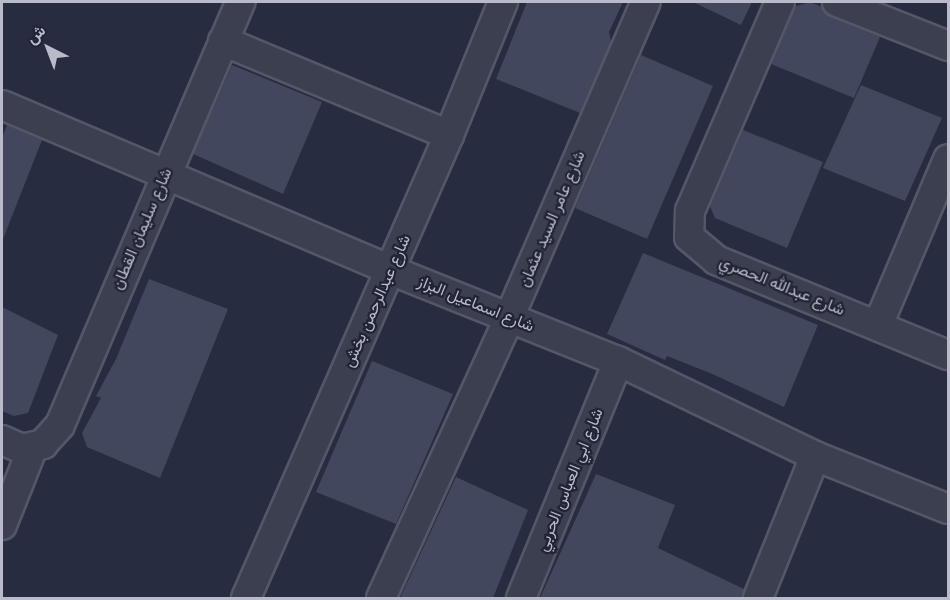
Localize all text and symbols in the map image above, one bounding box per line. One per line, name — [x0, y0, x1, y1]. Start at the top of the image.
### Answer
north arrow — [18, 18, 78, 78]
text: ش — [21, 20, 50, 49]
street label: شارع عامر السيد عثمان — [515, 148, 589, 290]
street label: شارع سليمان القطان — [108, 165, 176, 293]
street label: شارع عبدالرحمن بخش — [339, 232, 415, 370]
street label: شارع عبدالله الحصري — [717, 252, 847, 320]
street label: شارع اسماعيل البزاز — [415, 272, 537, 336]
street label: شارع ابي العباس الحربي — [533, 406, 607, 554]

